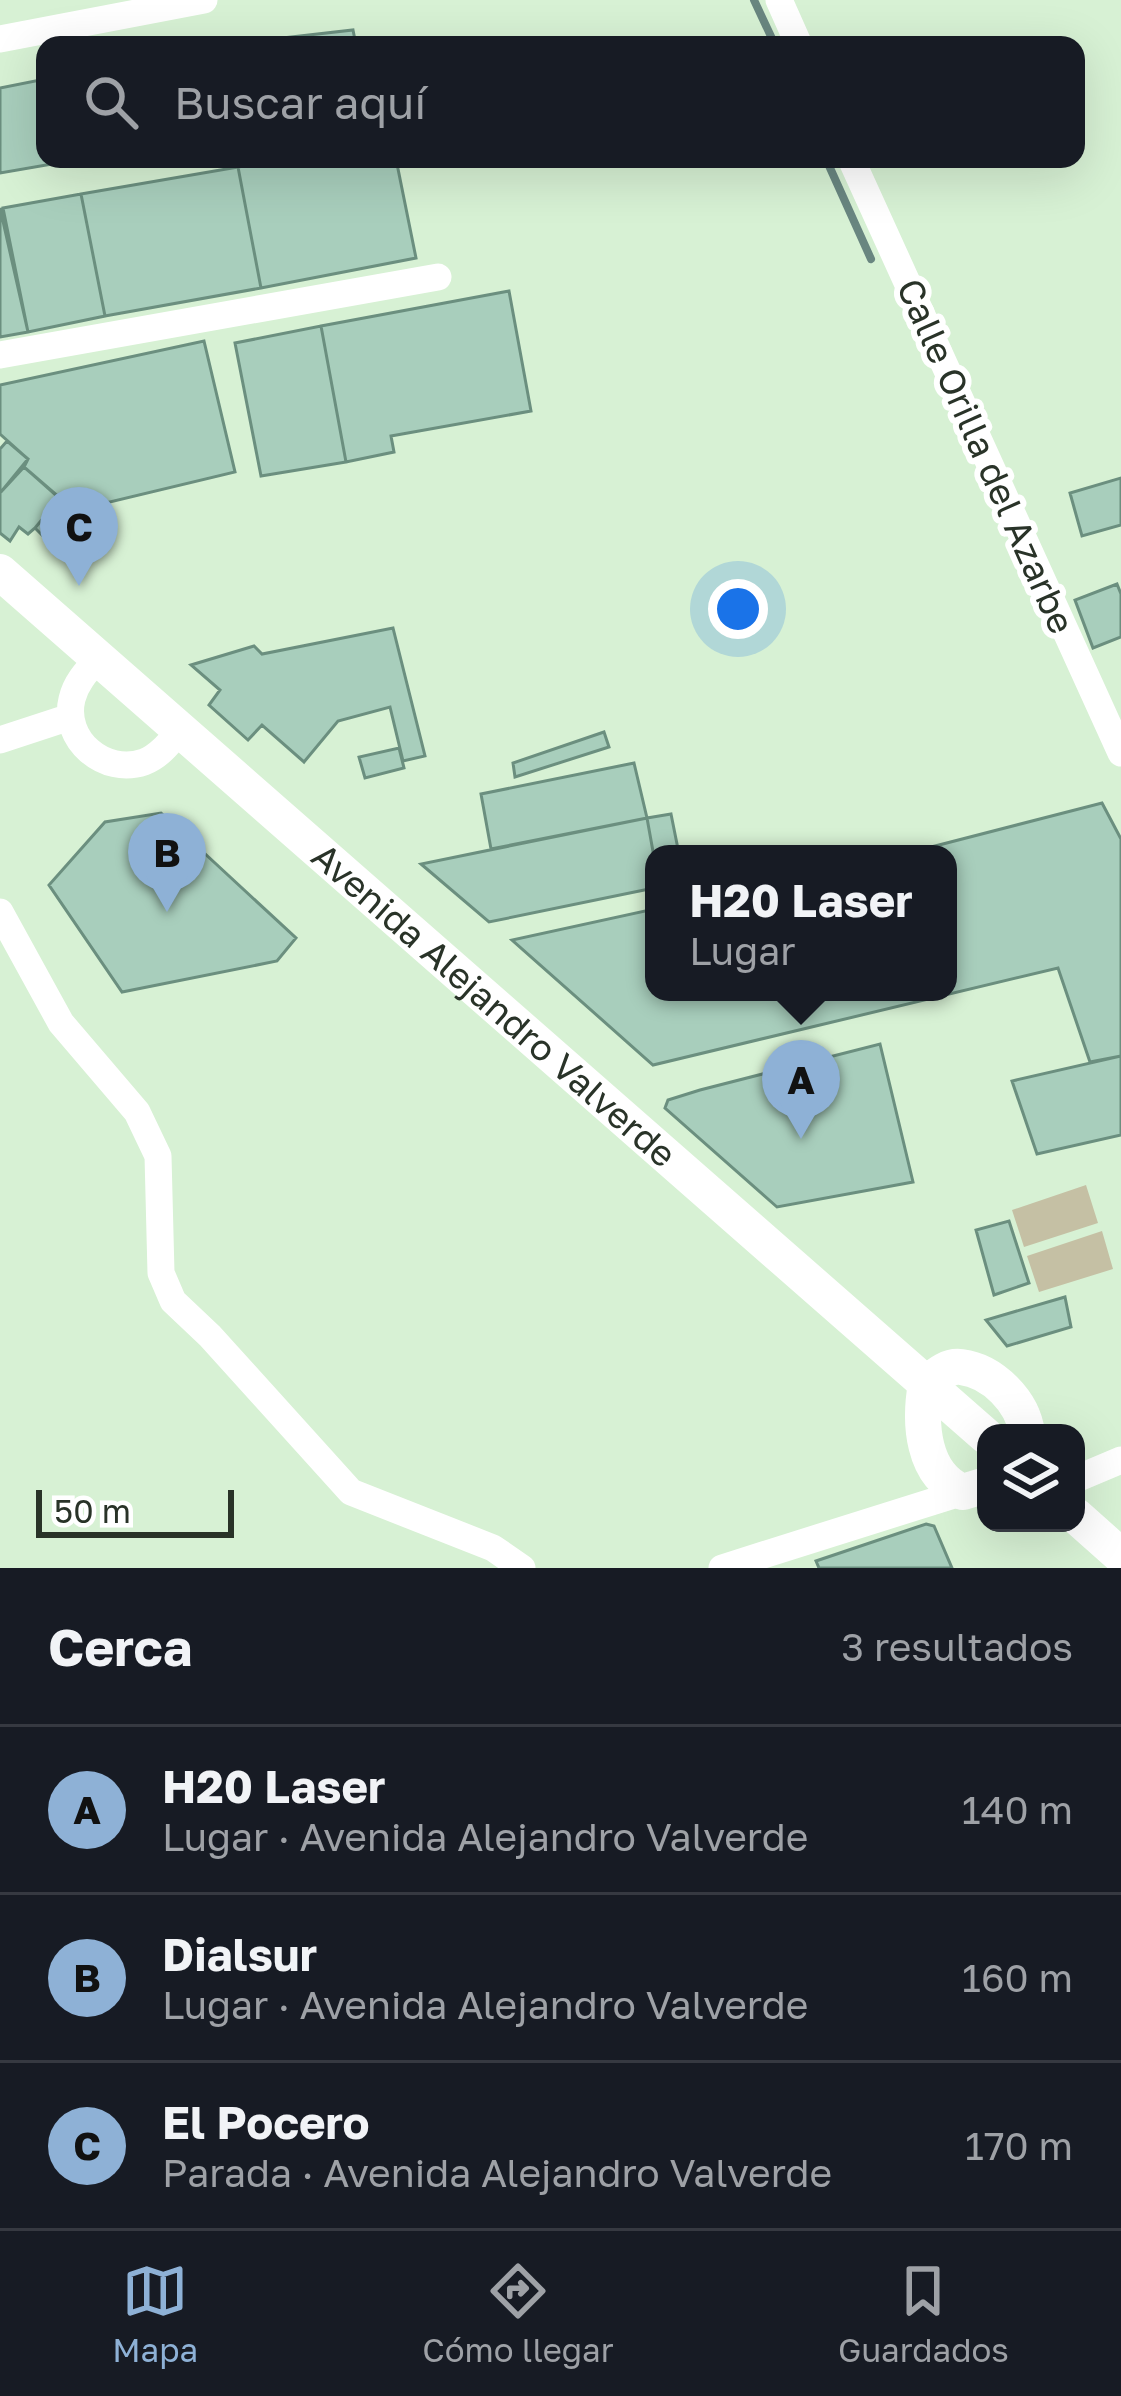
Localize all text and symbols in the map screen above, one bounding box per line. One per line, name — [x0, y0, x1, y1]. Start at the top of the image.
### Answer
search box — [36, 36, 1085, 168]
icon: search — [78, 69, 144, 135]
text: Buscar aquí — [174, 75, 426, 129]
street label: Calle Orilla del Azarbe — [889, 272, 1084, 640]
pin: C — [40, 487, 118, 586]
your location — [708, 579, 768, 639]
pin: B — [128, 813, 206, 912]
street label: Avenida Alejandro Valverde — [304, 834, 685, 1176]
popup — [645, 845, 957, 1001]
text: H20 Laser — [689, 873, 913, 927]
text: Lugar — [689, 927, 795, 974]
pin: A — [762, 1040, 840, 1139]
map controls — [977, 1424, 1085, 1532]
button: layers — [977, 1424, 1085, 1532]
scale bar — [36, 1484, 234, 1537]
text: 50 m — [54, 1491, 131, 1530]
text: Cerca — [48, 1616, 192, 1677]
text: 3 resultados — [841, 1623, 1073, 1670]
text: H20 Laser — [162, 1759, 386, 1813]
text: A — [73, 1786, 101, 1833]
text: 140 m — [962, 1786, 1073, 1833]
text: Lugar · Avenida Alejandro Valverde — [162, 1813, 808, 1860]
text: Dialsur — [162, 1927, 317, 1981]
text: B — [73, 1954, 101, 2001]
text: 160 m — [962, 1954, 1073, 2001]
text: Lugar · Avenida Alejandro Valverde — [162, 1981, 808, 2028]
text: El Pocero — [162, 2095, 369, 2149]
text: C — [73, 2122, 101, 2169]
text: 170 m — [965, 2122, 1073, 2169]
text: Parada · Avenida Alejandro Valverde — [162, 2149, 832, 2196]
tab: Mapa — [112, 2258, 198, 2369]
tab: Cómo llegar — [422, 2258, 614, 2369]
tab: Guardados — [838, 2258, 1009, 2369]

